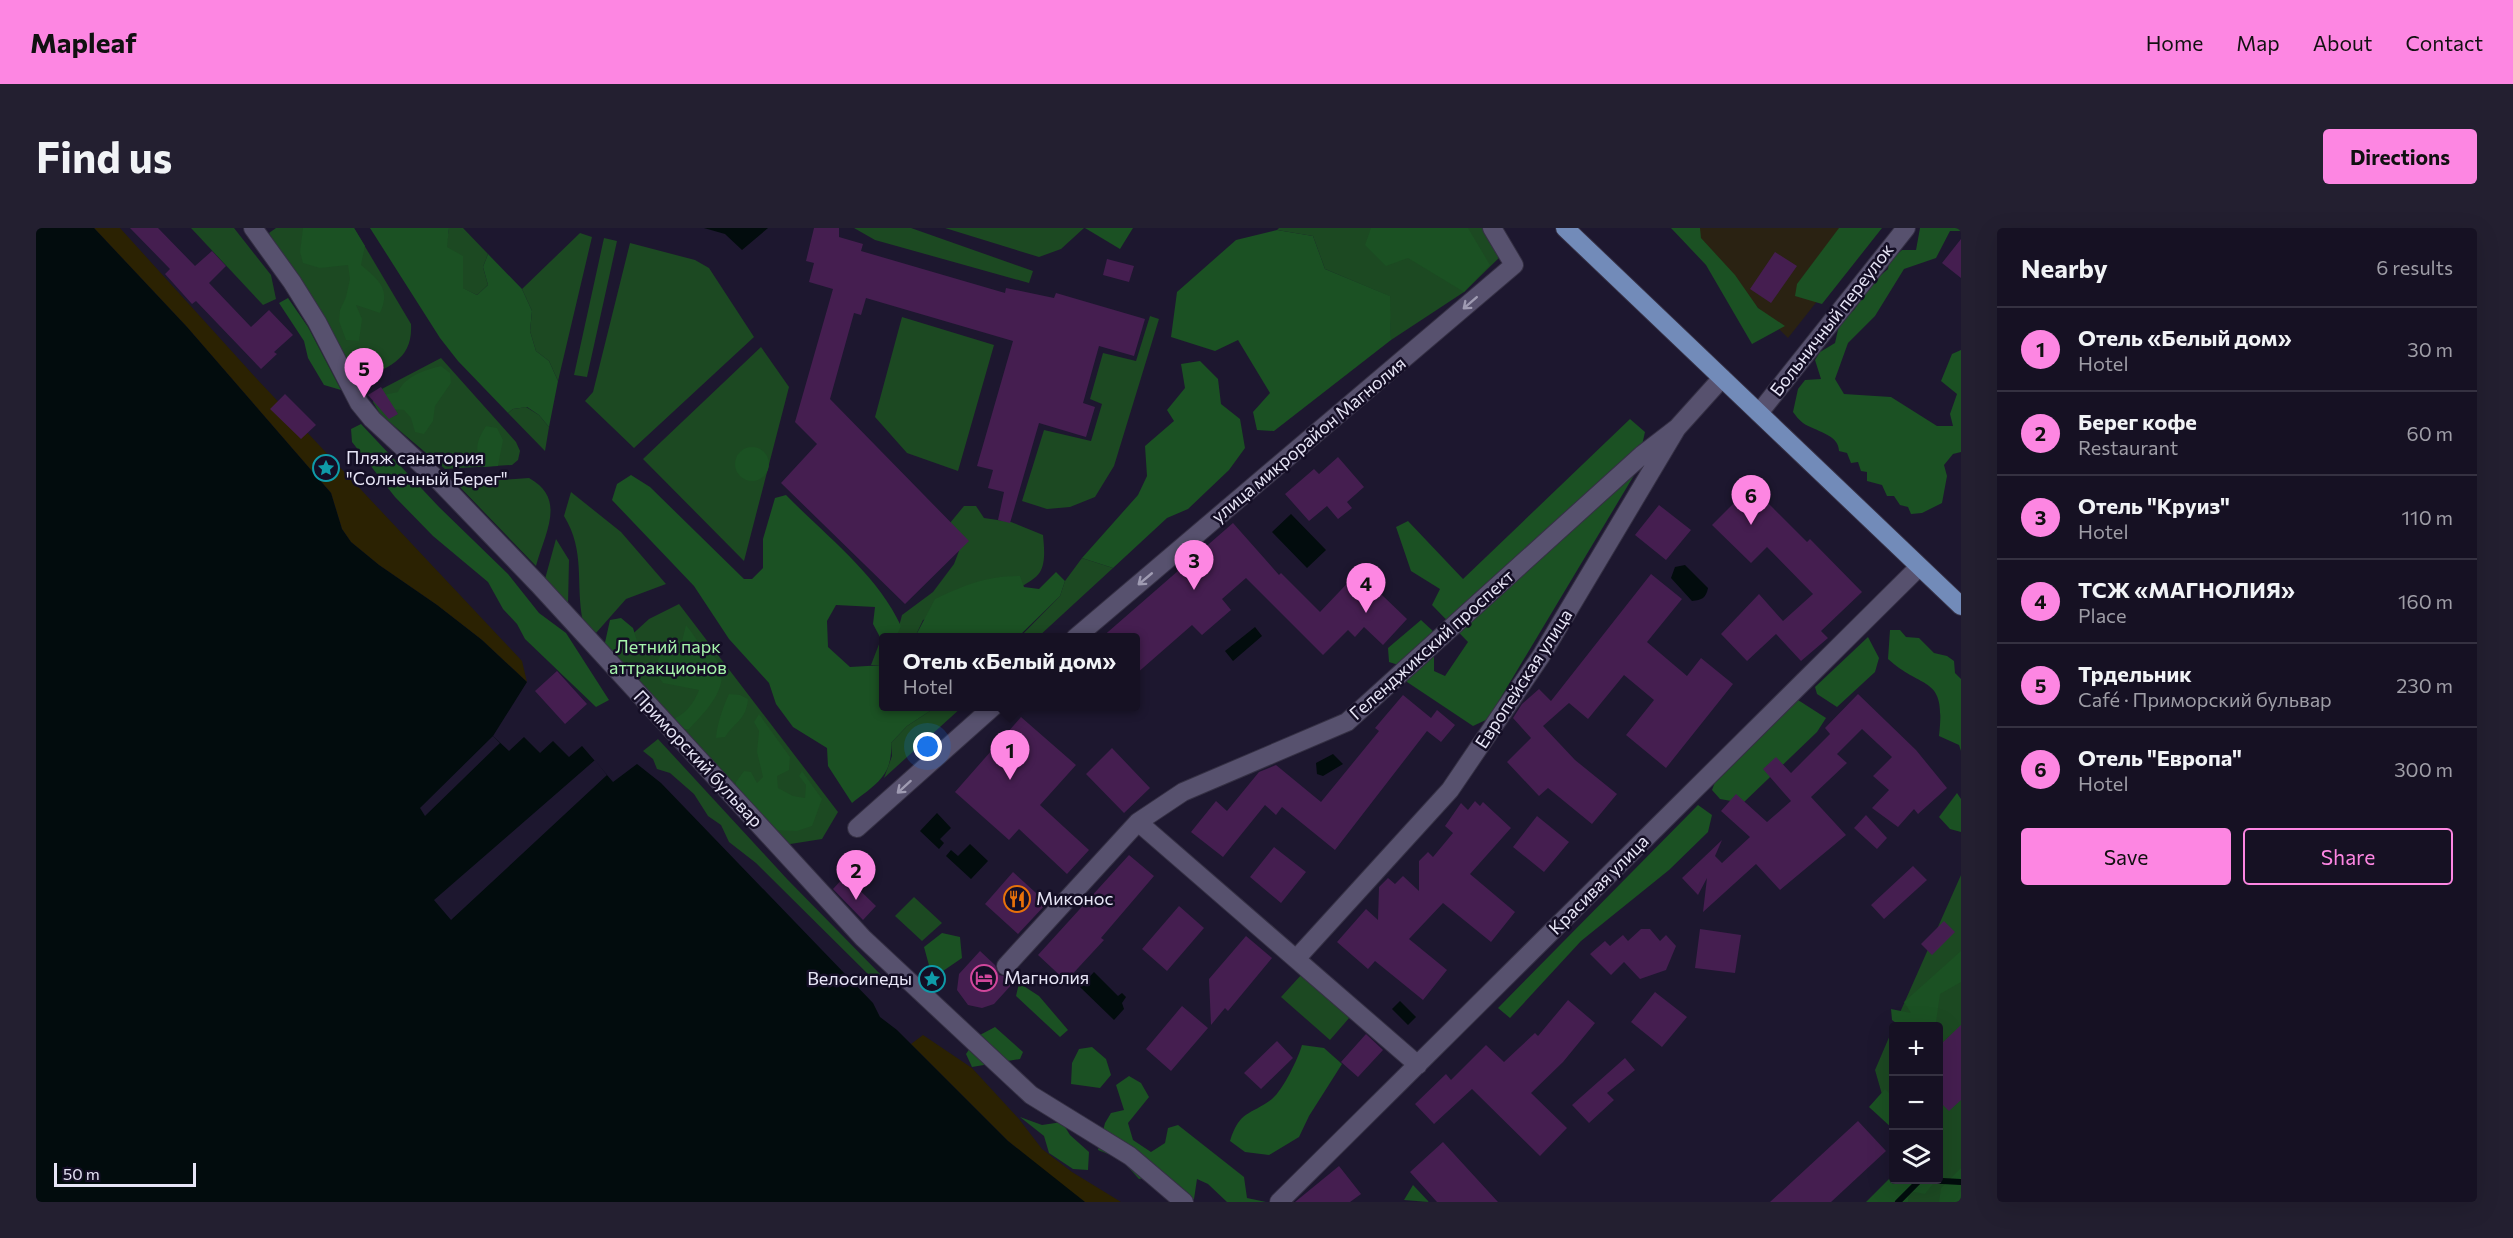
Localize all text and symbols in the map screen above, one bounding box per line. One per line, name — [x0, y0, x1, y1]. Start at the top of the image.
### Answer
text: Mapleaf — [30, 25, 137, 59]
text: Home — [2146, 30, 2203, 55]
text: Map — [2236, 30, 2280, 55]
text: About — [2313, 30, 2372, 55]
text: Contact — [2405, 30, 2483, 55]
button: Directions — [2323, 129, 2477, 184]
text: Find us — [36, 130, 172, 182]
street label: Больничный переулок — [1765, 238, 1898, 400]
text: Nearby — [2021, 252, 2108, 283]
text: 6 results — [2376, 255, 2453, 279]
one-way arrow — [1463, 296, 1478, 310]
text: Отель «Белый дом» — [2078, 324, 2292, 351]
text: 1 — [2036, 337, 2045, 361]
text: 30 m — [2407, 337, 2453, 361]
pin: 5 — [344, 348, 384, 398]
text: Hotel — [2078, 351, 2128, 375]
street label: улица микрорайон Магнолия — [1207, 352, 1410, 527]
text: Берег кофе — [2078, 408, 2197, 435]
text: 2 — [2035, 421, 2046, 445]
text: 60 m — [2407, 421, 2453, 445]
text: Restaurant — [2078, 435, 2178, 459]
place label: Пляж санатория "Солнечный Берег" — [346, 446, 508, 489]
place icon: Пляж санатория "Солнечный Берег" — [311, 453, 341, 483]
pin: 6 — [1732, 476, 1770, 525]
text: Отель "Круиз" — [2078, 492, 2230, 519]
text: 3 — [2035, 505, 2046, 529]
text: 110 m — [2402, 505, 2453, 529]
text: Hotel — [2078, 519, 2128, 543]
pin: 3 — [1174, 540, 1214, 590]
street label: Геленджикский проспект — [1345, 564, 1518, 724]
pin: 4 — [1346, 564, 1386, 613]
one-way arrow — [1138, 572, 1153, 586]
text: ТСЖ «МАГНОЛИЯ» — [2078, 576, 2295, 603]
text: 4 — [2034, 589, 2047, 613]
text: 160 m — [2398, 589, 2453, 613]
text: Place — [2078, 603, 2127, 627]
street label: Европейская улица — [1470, 605, 1576, 752]
popup — [879, 633, 1140, 711]
park label: Летний парк аттракционов — [609, 635, 727, 678]
text: Отель «Белый дом» — [903, 647, 1116, 674]
text: Трдельник — [2078, 660, 2192, 687]
text: 5 — [2035, 673, 2046, 697]
text: 230 m — [2396, 673, 2453, 697]
text: Hotel — [903, 674, 953, 698]
street label: Приморский бульвар — [630, 685, 768, 831]
text: Café · Приморский бульвар — [2078, 687, 2332, 711]
pin: 1 — [990, 730, 1030, 780]
your location — [913, 732, 942, 761]
text: Отель "Европа" — [2078, 744, 2242, 771]
text: 6 — [2034, 757, 2047, 781]
text: 300 m — [2394, 757, 2453, 781]
text: Hotel — [2078, 771, 2128, 795]
one-way arrow — [896, 780, 911, 794]
button: Save — [2021, 828, 2231, 885]
button: Share — [2243, 828, 2453, 885]
street label: Красивая улица — [1544, 830, 1653, 939]
pin: 2 — [836, 850, 876, 900]
restaurant icon: Миконос — [1002, 884, 1032, 914]
place label: Миконос — [1036, 887, 1114, 909]
hotel icon: Магнолия — [969, 963, 999, 993]
place icon: Велосипеды — [917, 964, 947, 994]
place label: Магнолия — [1004, 966, 1089, 988]
place label: Велосипеды — [807, 967, 912, 989]
map controls — [1889, 1022, 1943, 1184]
button: + — [1889, 1022, 1943, 1076]
button: − — [1889, 1076, 1943, 1130]
button: layers — [1889, 1130, 1943, 1184]
scale bar — [54, 1160, 196, 1188]
text: 50 m — [63, 1164, 100, 1183]

